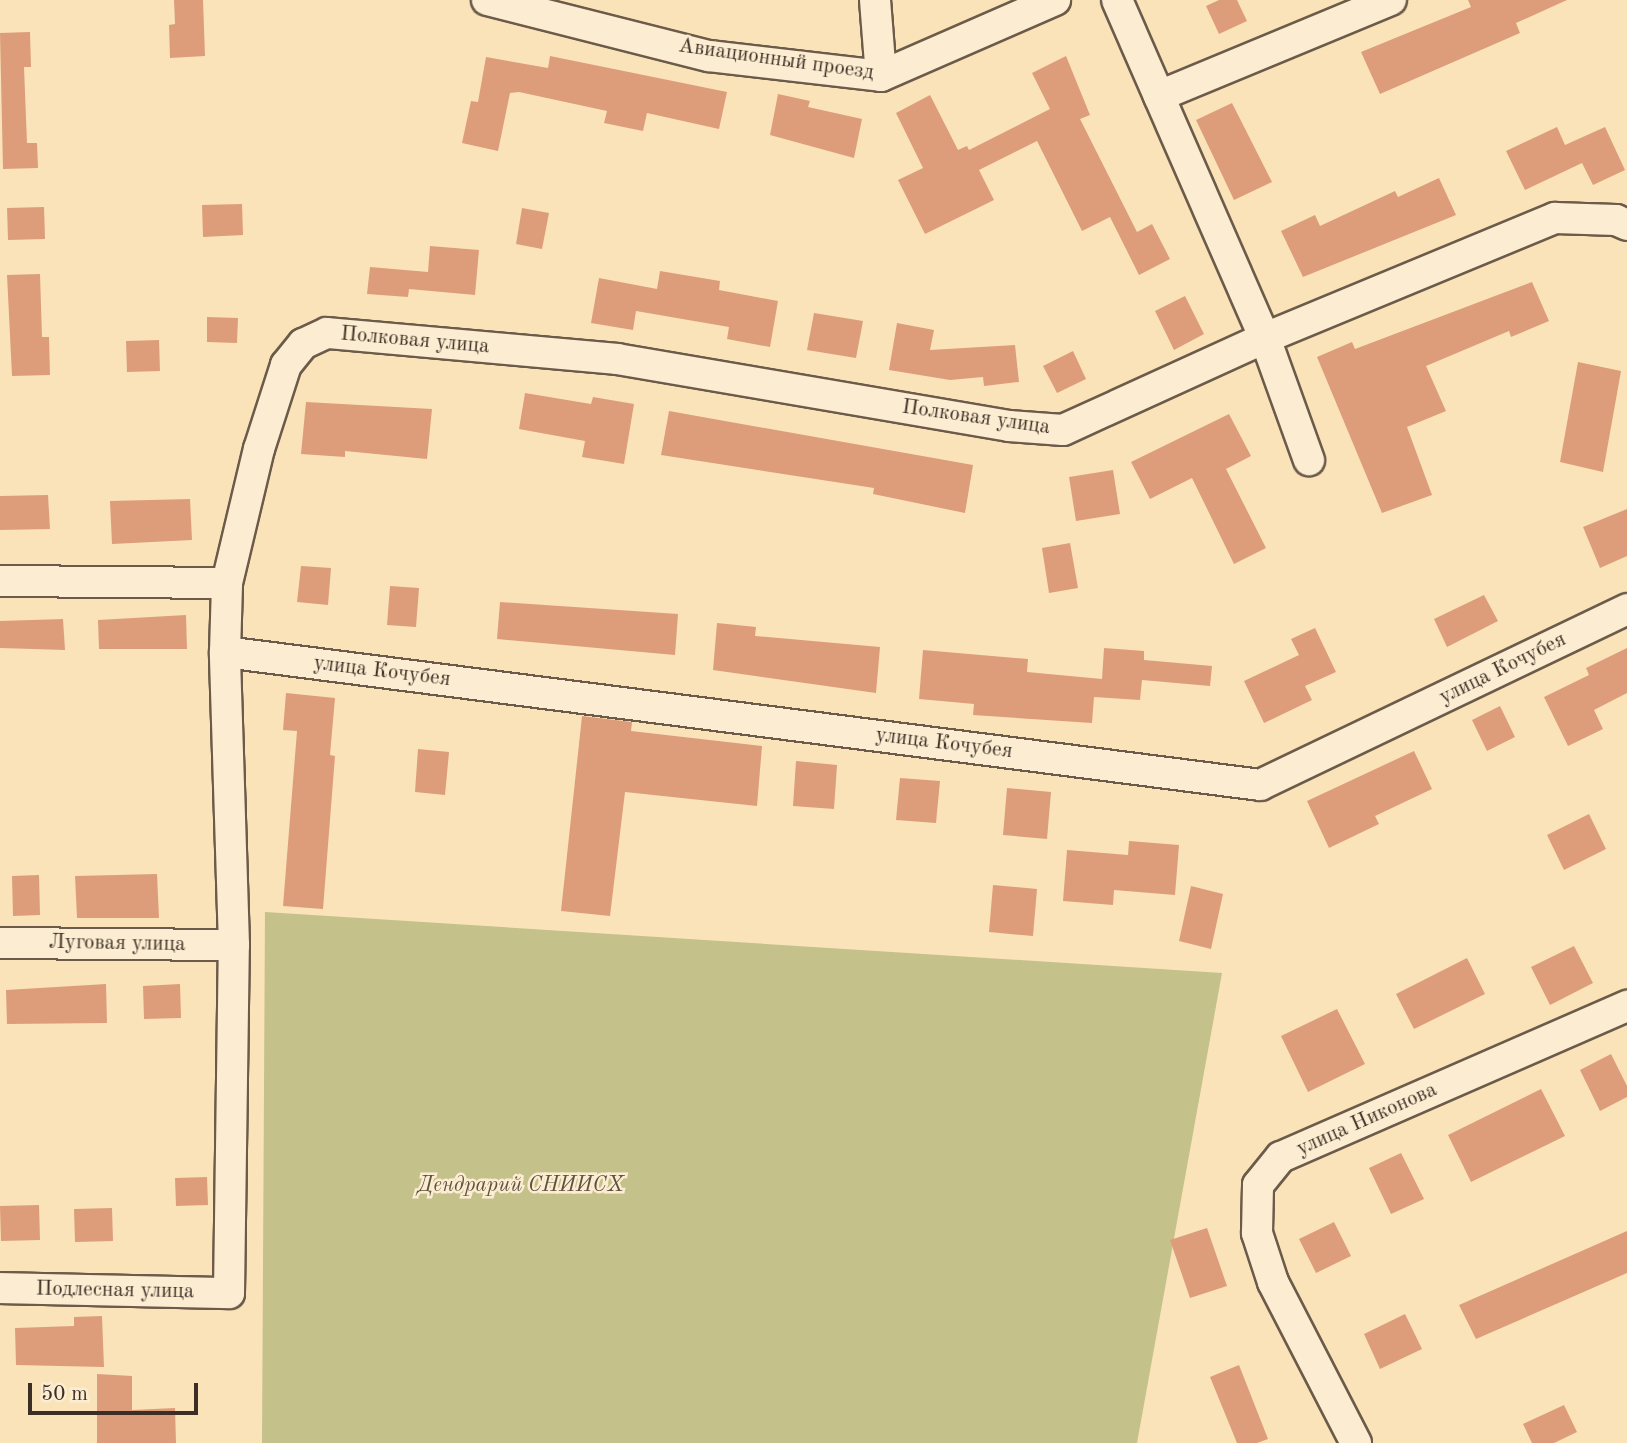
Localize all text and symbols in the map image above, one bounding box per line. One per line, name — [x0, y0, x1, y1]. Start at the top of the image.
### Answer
street label: Авиационный проезд — [677, 34, 875, 86]
street label: Полковая улица — [339, 322, 491, 360]
street label: Полковая улица — [900, 395, 1052, 441]
street label: улица Кочубея — [1435, 627, 1571, 711]
street label: улица Кочубея — [312, 651, 452, 693]
street label: улица Кочубея — [874, 723, 1014, 765]
street label: Луговая улица — [48, 930, 186, 958]
street label: улица Никонова — [1293, 1078, 1441, 1162]
park label: Дендрарий СНИИСХ — [418, 1173, 624, 1199]
street label: Подлесная улица — [36, 1277, 194, 1305]
scale bar — [32, 1370, 201, 1414]
text: 50 m — [41, 1384, 88, 1405]

